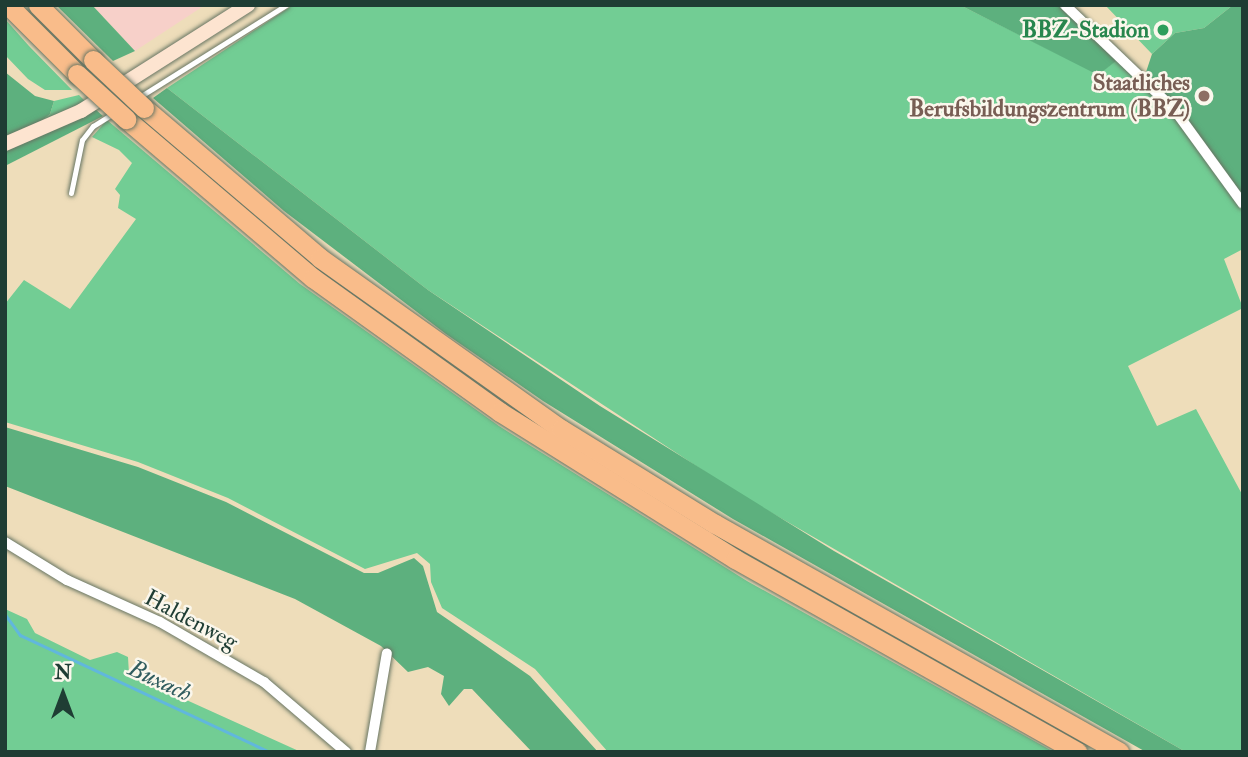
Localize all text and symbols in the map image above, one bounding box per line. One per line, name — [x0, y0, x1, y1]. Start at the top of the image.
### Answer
place label: BBZ-Stadion — [1022, 16, 1149, 44]
marker: BBZ-Stadion — [1155, 22, 1171, 38]
place label: Staatliches Berufsbildungszentrum (BBZ) — [909, 69, 1190, 123]
marker: Staatliches Berufsbildungszentrum (BBZ) — [1196, 88, 1212, 104]
street label: Haldenweg — [140, 584, 242, 656]
water label: Buxach — [124, 654, 196, 708]
north arrow — [28, 659, 98, 729]
text: N — [54, 661, 72, 685]

